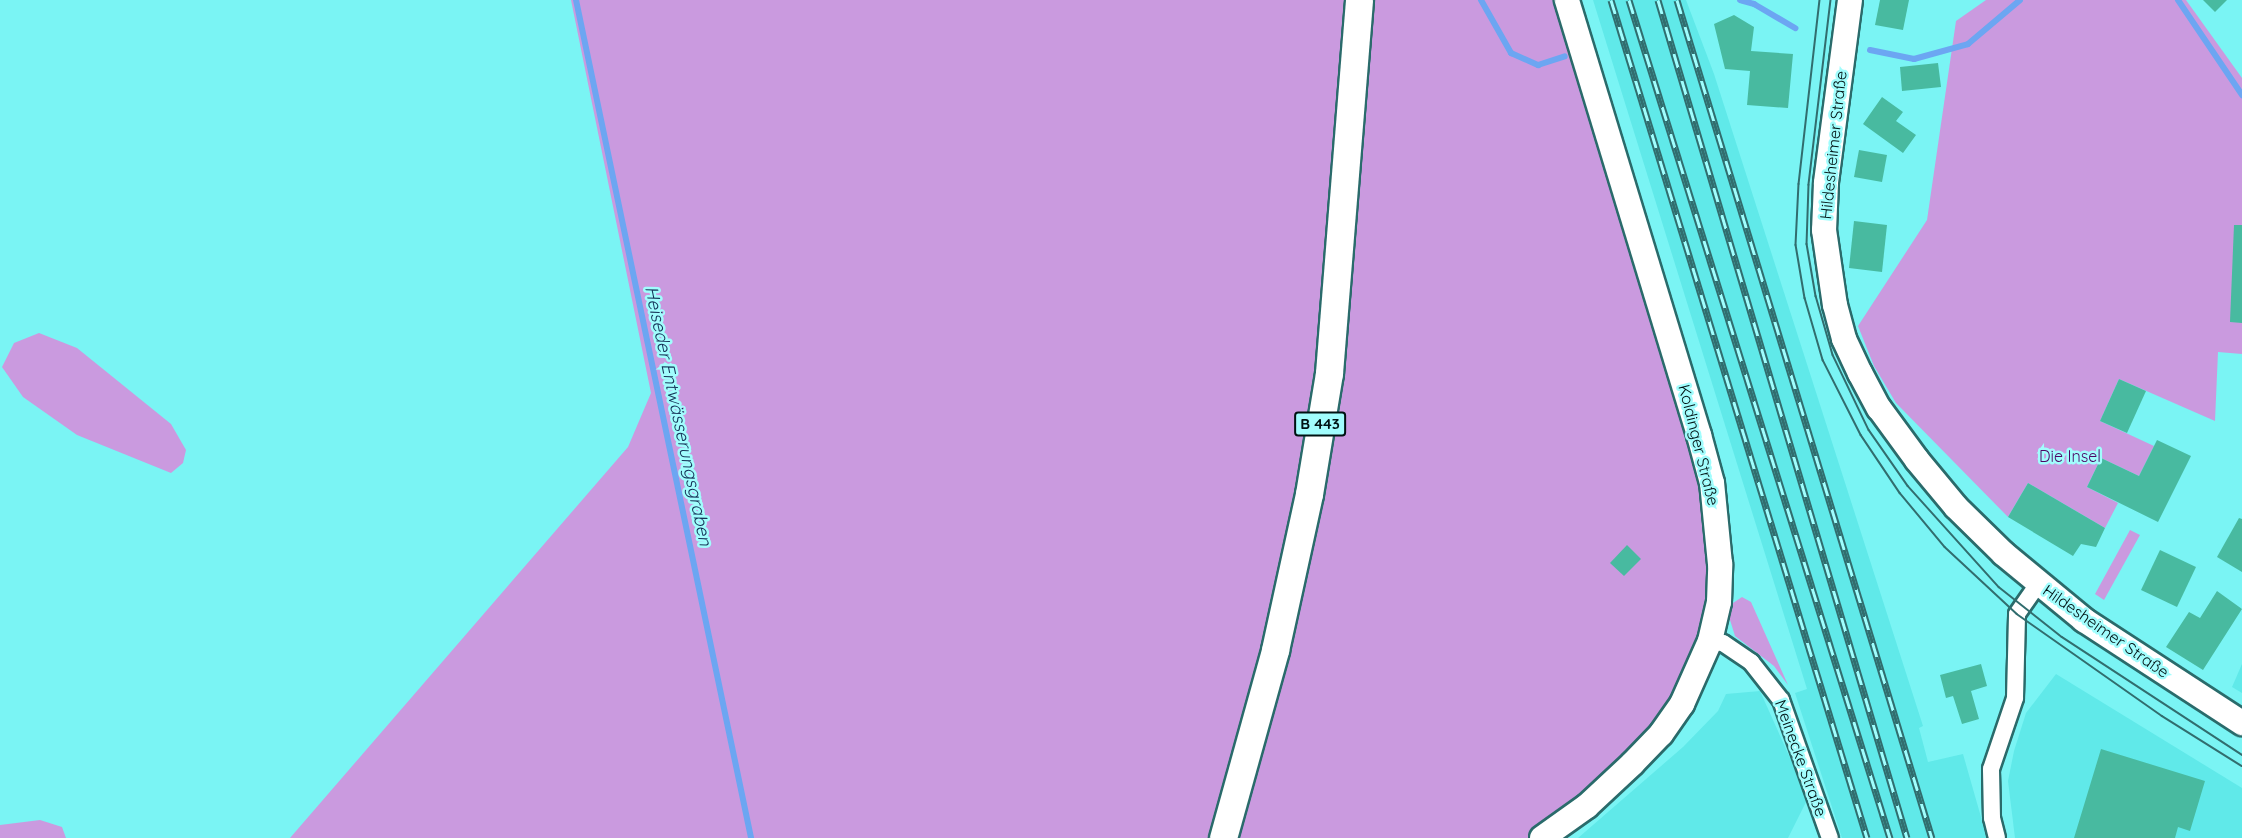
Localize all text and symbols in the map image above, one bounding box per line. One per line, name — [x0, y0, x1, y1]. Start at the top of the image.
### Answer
street label: Hildesheimer Straße — [1816, 70, 1850, 220]
water label: Heiseder Entwässerungsgraben — [640, 284, 716, 548]
street label: Koldinger Straße — [1675, 382, 1723, 508]
road number: B 443 — [1293, 412, 1347, 436]
park label: Die Insel — [2039, 446, 2101, 466]
street label: Hildesheimer Straße — [2039, 580, 2173, 682]
street label: Meinecke Straße — [1771, 697, 1831, 819]

